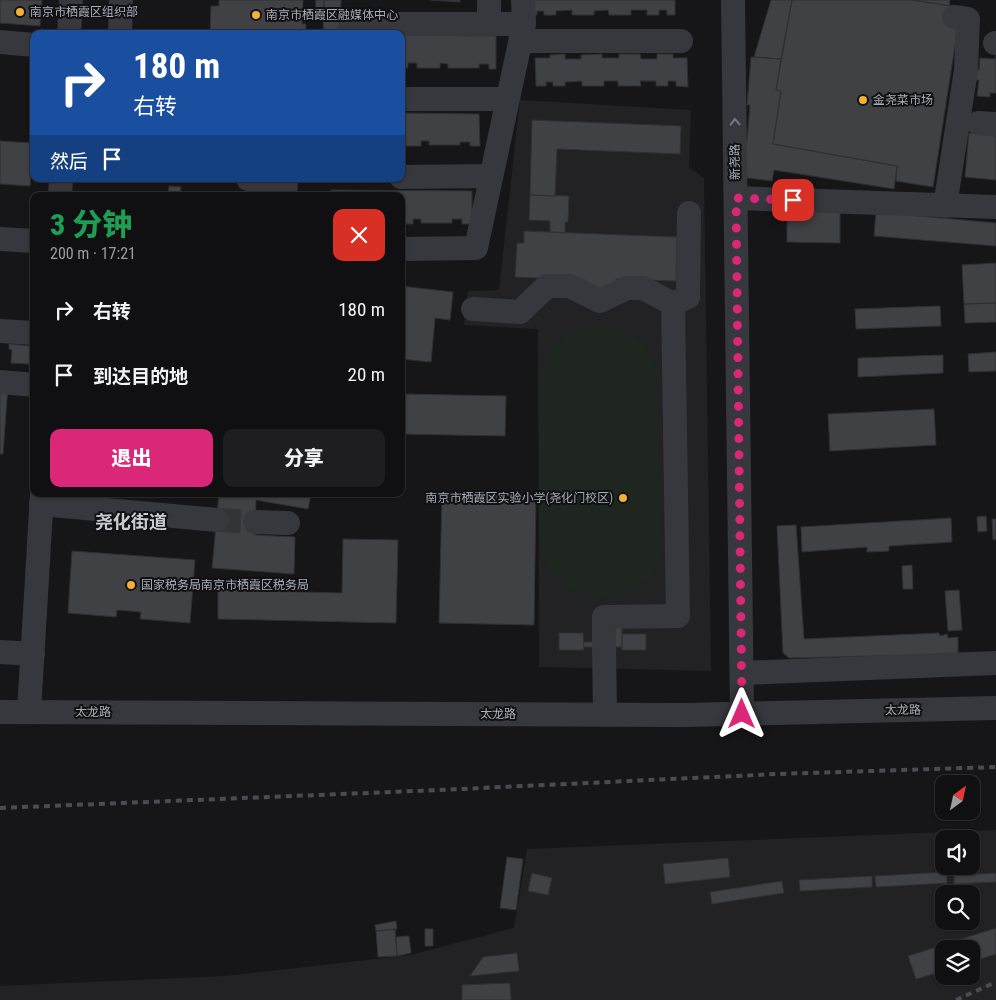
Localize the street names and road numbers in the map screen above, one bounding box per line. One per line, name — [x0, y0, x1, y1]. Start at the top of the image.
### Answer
street label: 新尧路 — [728, 144, 742, 180]
street label: 太龙路 — [885, 703, 921, 717]
street label: 太龙路 — [75, 705, 111, 719]
street label: 太龙路 — [480, 707, 516, 721]

